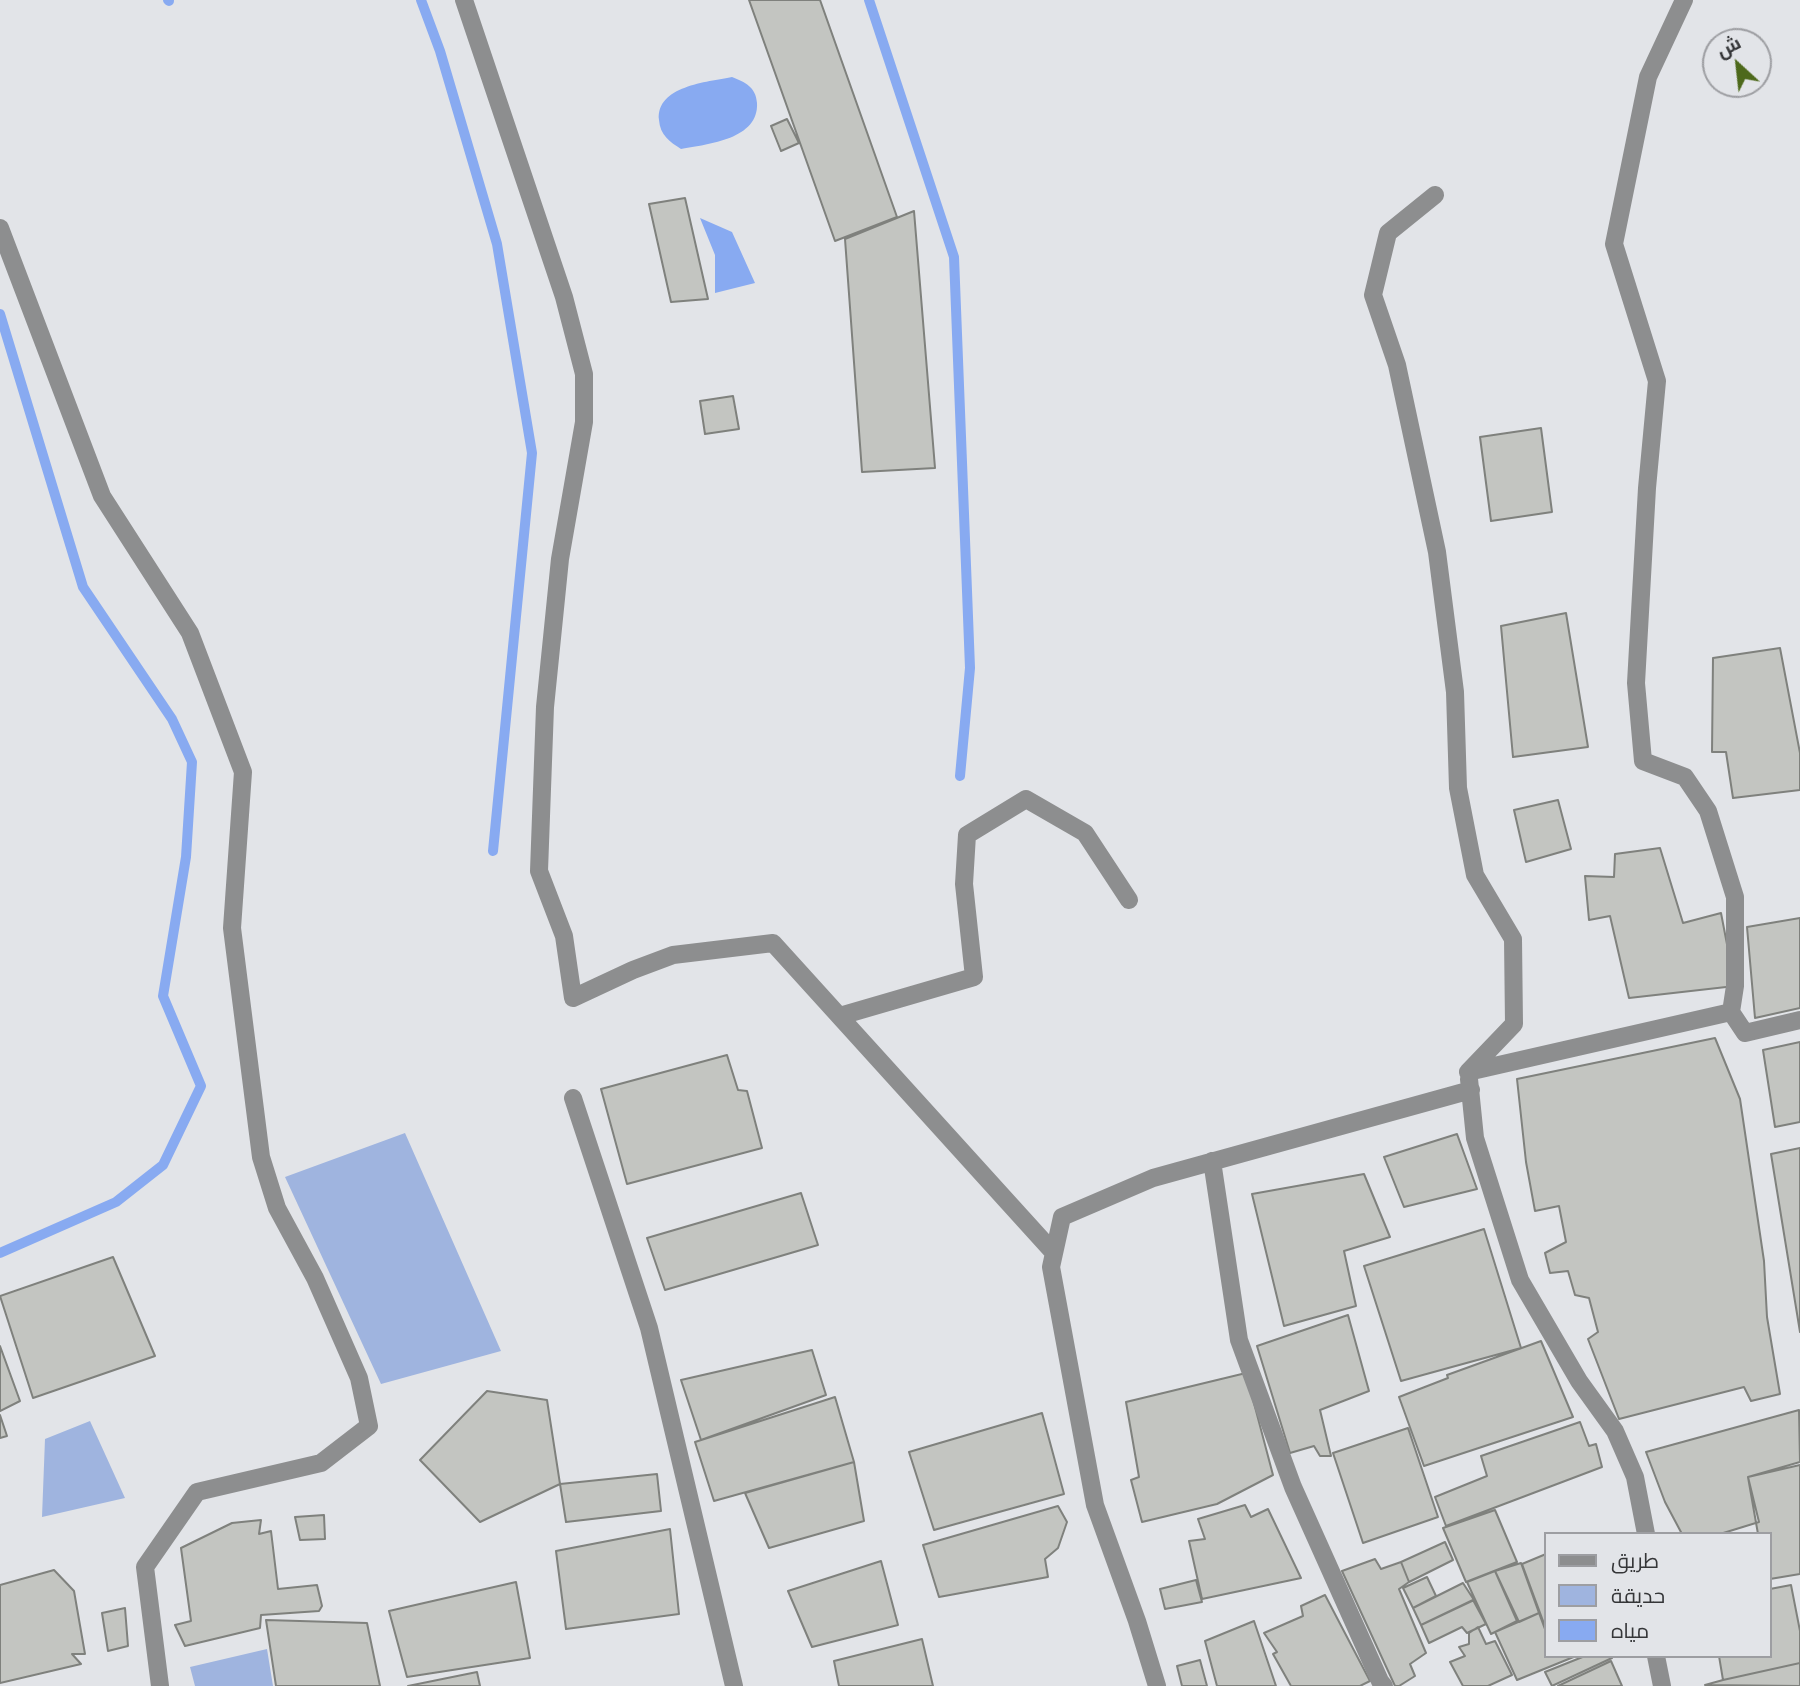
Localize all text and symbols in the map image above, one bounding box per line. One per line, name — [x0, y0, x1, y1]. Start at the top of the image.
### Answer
north arrow — [1702, 28, 1772, 98]
text: ش — [1712, 29, 1745, 63]
legend — [1545, 1532, 1772, 1658]
text: طريق — [1611, 1546, 1659, 1574]
text: حديقة — [1611, 1581, 1665, 1609]
text: مياه — [1611, 1616, 1649, 1644]

